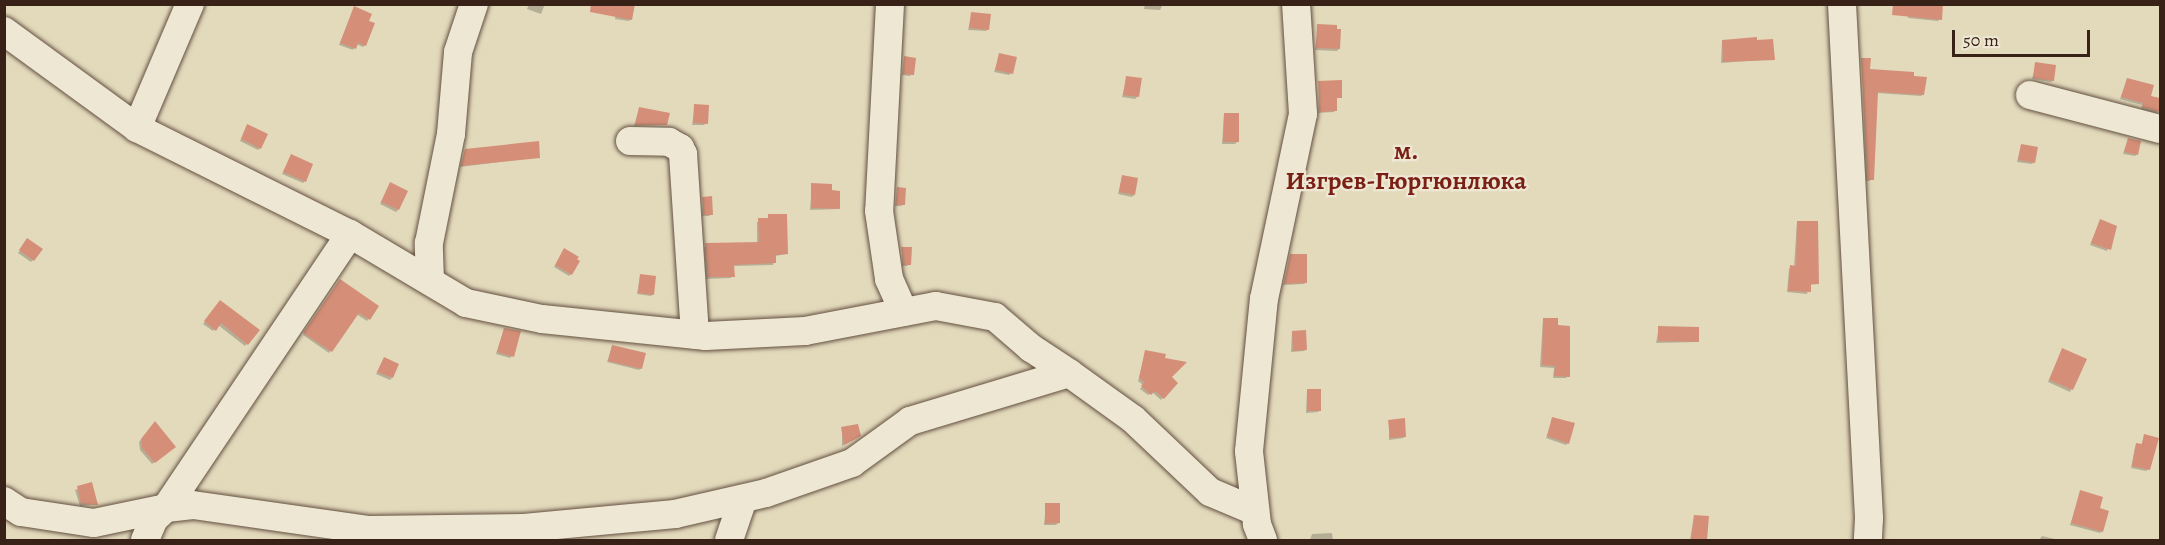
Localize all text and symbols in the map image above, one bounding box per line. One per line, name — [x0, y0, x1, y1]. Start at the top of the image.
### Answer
scale bar — [1955, 18, 2093, 56]
text: 50 m — [1963, 28, 1999, 52]
district label: м. Изгрев-Гюргюнлюка — [1285, 135, 1527, 196]

